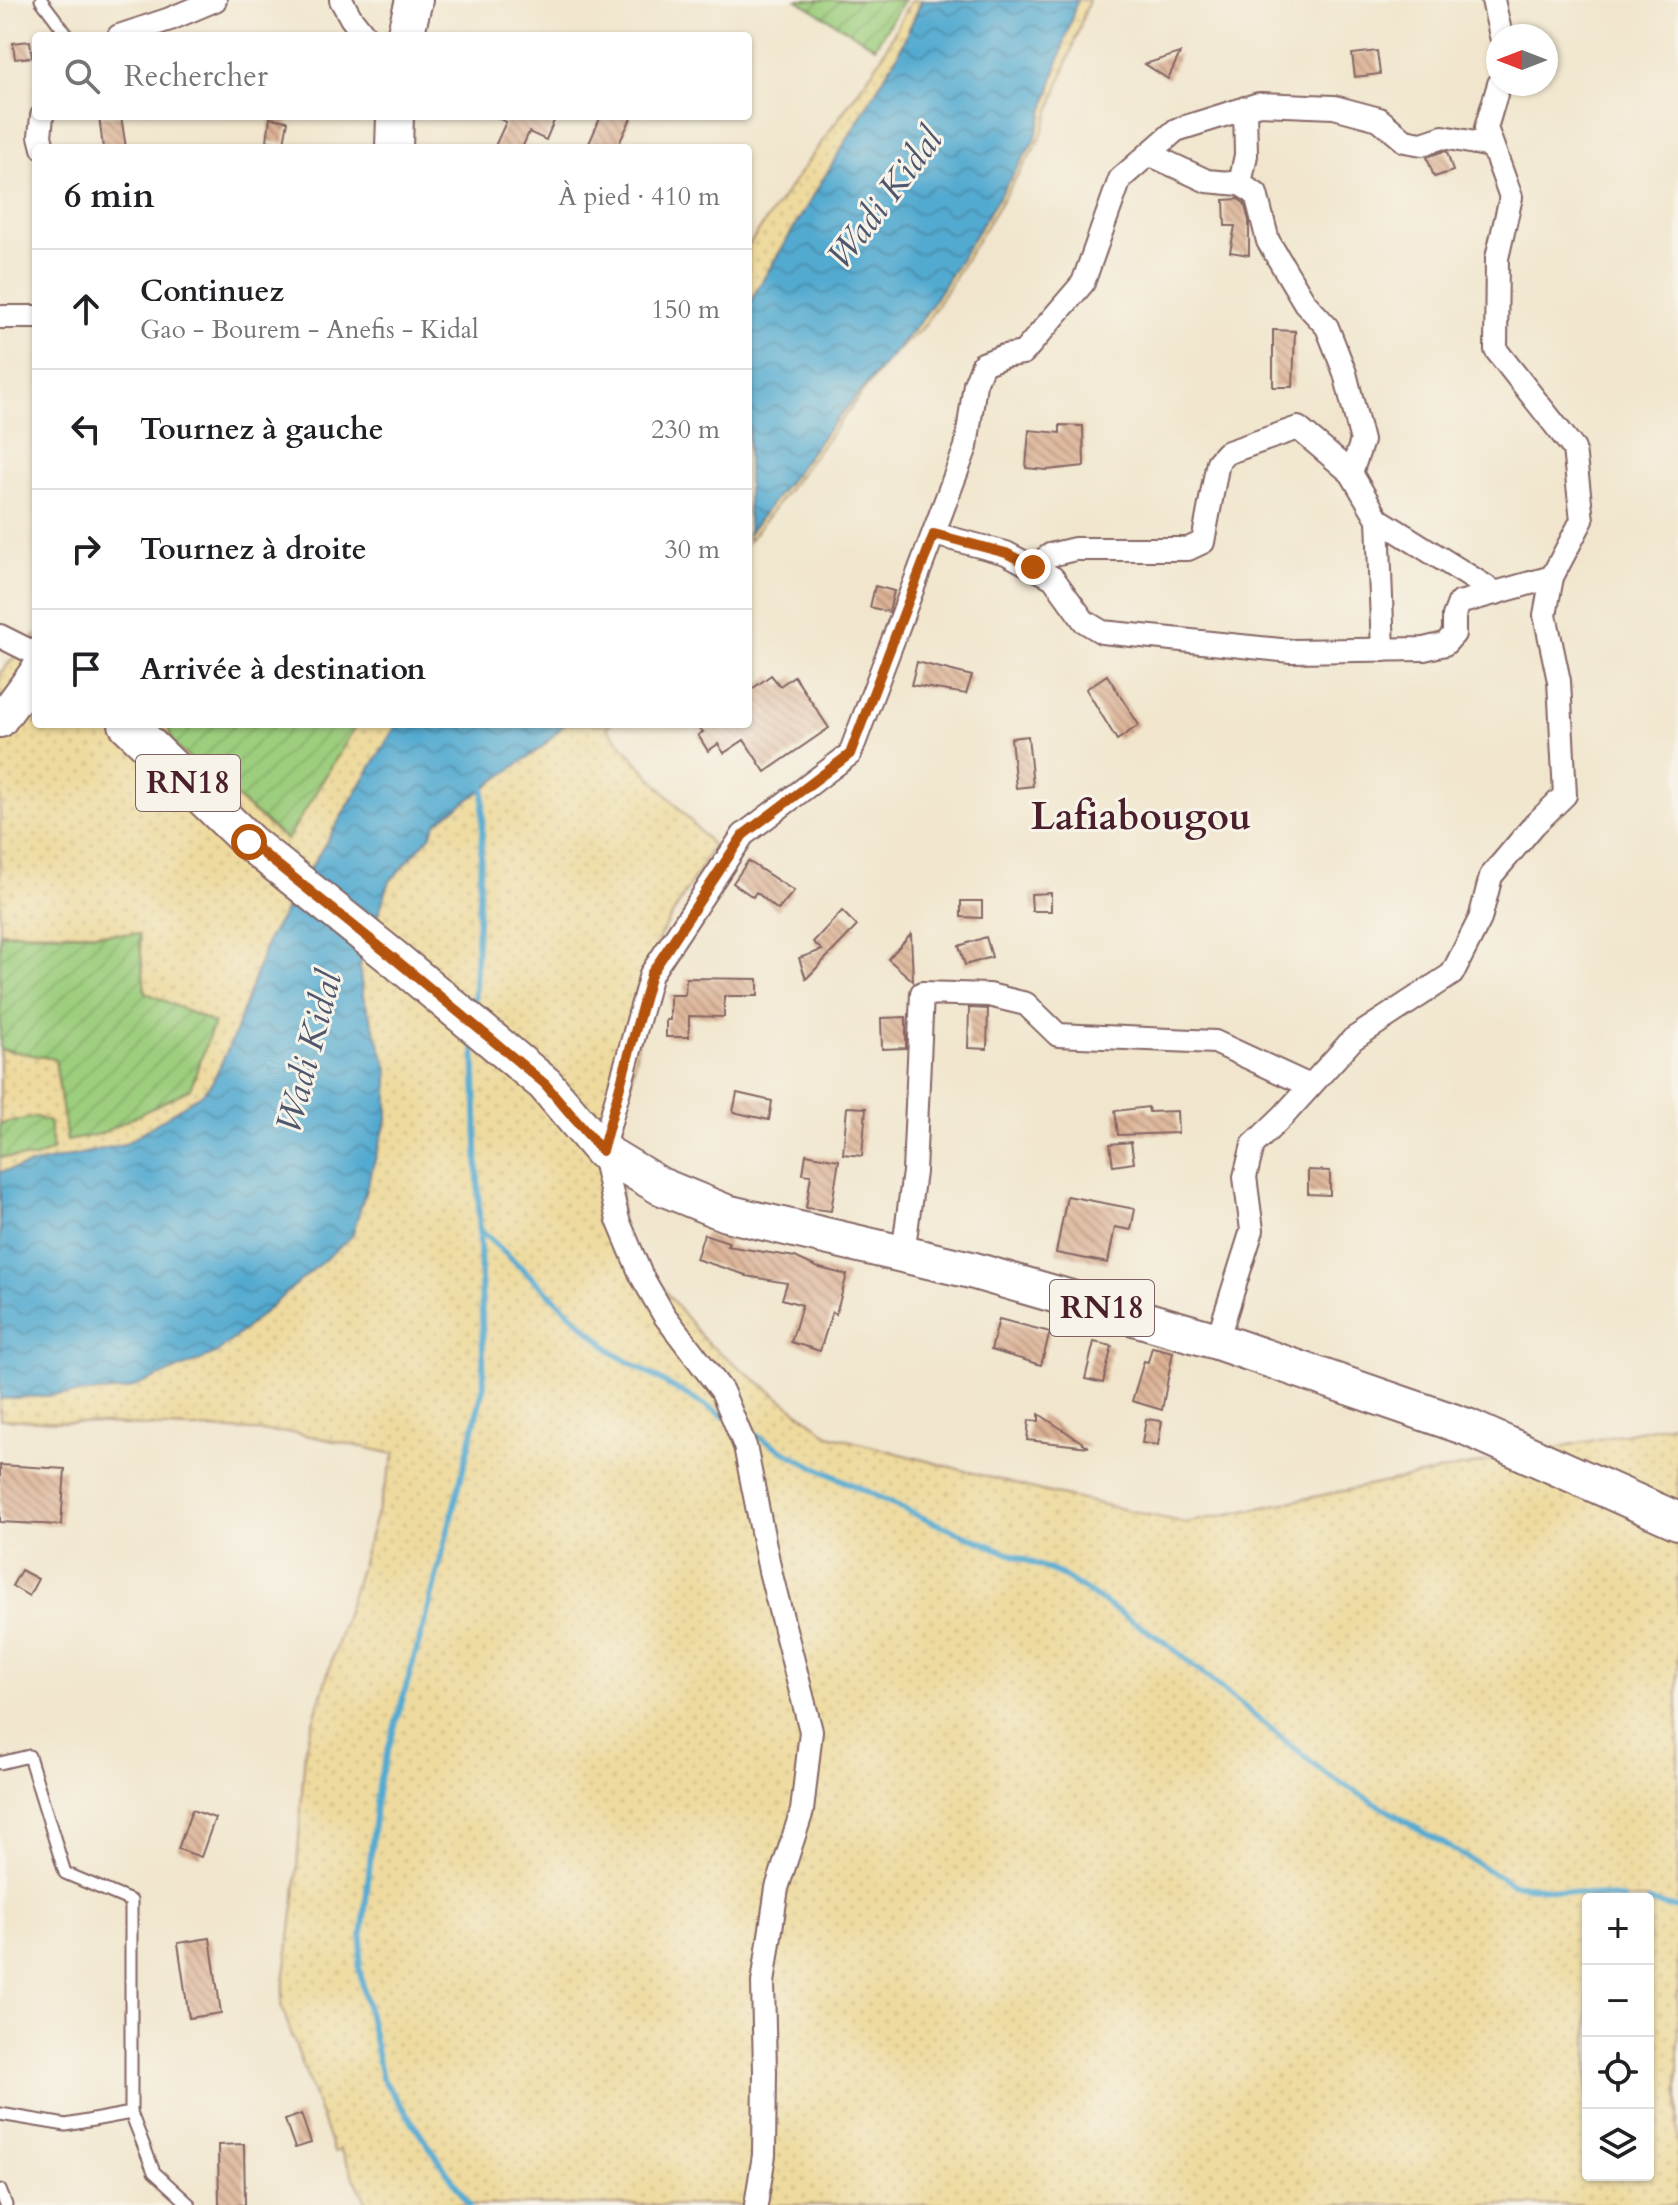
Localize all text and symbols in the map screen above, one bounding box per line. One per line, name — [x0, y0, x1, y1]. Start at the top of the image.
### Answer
north arrow — [1486, 24, 1558, 96]
search box — [32, 32, 752, 120]
icon: search — [60, 54, 104, 98]
text: Rechercher — [124, 56, 268, 97]
water label: Wadi Kidal — [816, 116, 955, 279]
text: 6 min — [64, 173, 155, 219]
text: À pied · 410 m — [558, 179, 720, 214]
text: Continuez — [140, 271, 284, 312]
icon: ahead — [64, 287, 108, 331]
text: 150 m — [651, 292, 720, 327]
text: Gao - Bourem - Anefis - Kidal — [140, 312, 479, 347]
icon: left — [64, 407, 108, 451]
text: Tournez à gauche — [140, 409, 384, 450]
text: 230 m — [651, 412, 720, 447]
icon: right — [64, 527, 108, 571]
text: Tournez à droite — [140, 529, 367, 570]
text: 30 m — [664, 532, 720, 567]
route end — [1015, 549, 1051, 585]
icon: arrive — [64, 647, 108, 691]
text: Arrivée à destination — [140, 649, 426, 690]
road number: RN18 — [136, 755, 240, 811]
district label: Lafiabougou — [1031, 791, 1251, 843]
route start — [231, 824, 267, 860]
water label: Wadi Kidal — [264, 965, 354, 1138]
road number: RN18 — [1050, 1280, 1154, 1336]
map controls — [1582, 1893, 1654, 2181]
button: + — [1582, 1893, 1654, 1965]
button: − — [1582, 1965, 1654, 2037]
button: locate — [1582, 2037, 1654, 2109]
button: layers — [1582, 2109, 1654, 2181]

